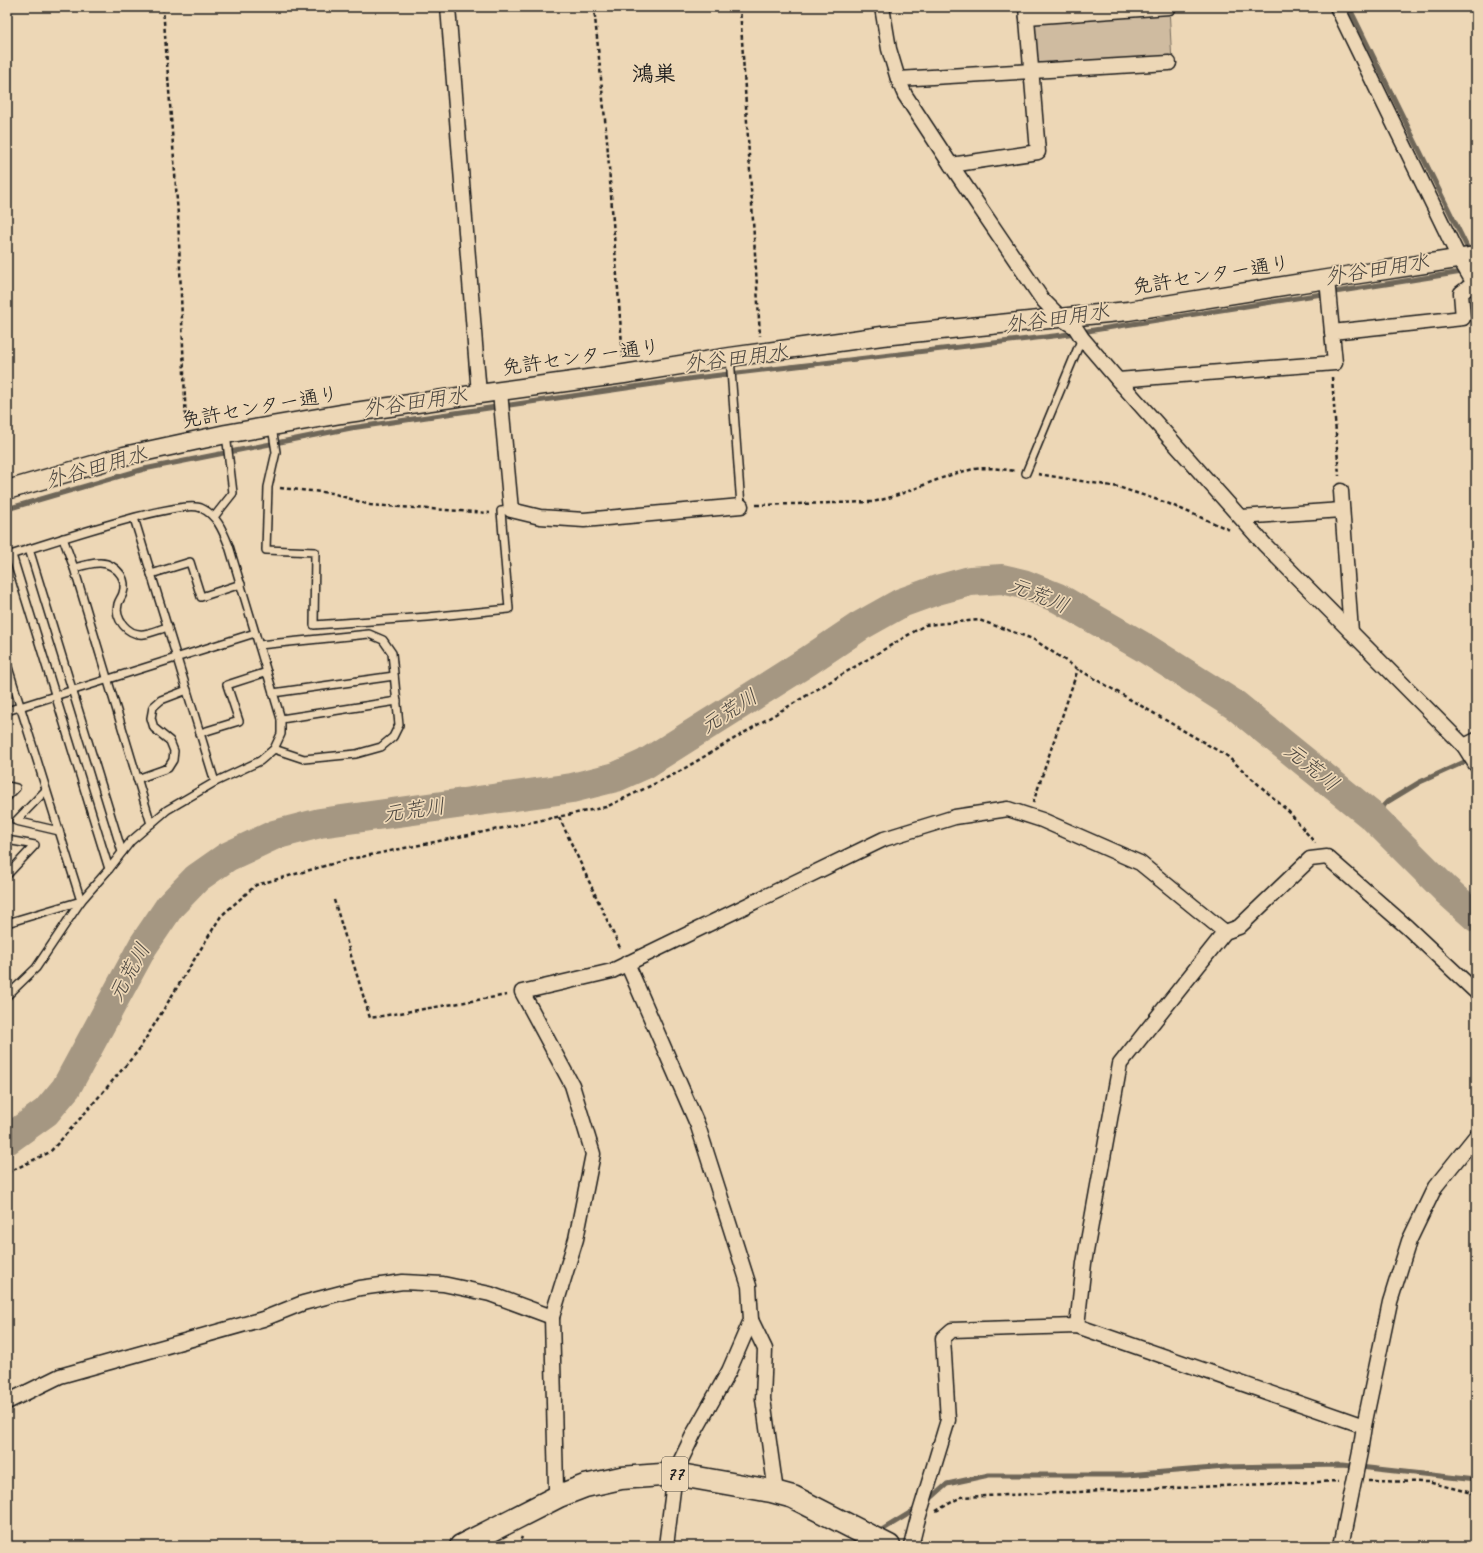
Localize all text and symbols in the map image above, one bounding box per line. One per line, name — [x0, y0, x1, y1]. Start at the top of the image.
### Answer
district label: 鴻巣 — [632, 60, 676, 88]
water label: 外谷田用水 — [1323, 248, 1431, 290]
street label: 免許センター通り — [1130, 250, 1292, 300]
water label: 外谷田用水 — [1003, 298, 1111, 338]
street label: 免許センター通り — [500, 334, 662, 380]
water label: 外谷田用水 — [682, 339, 790, 377]
street label: 免許センター通り — [179, 381, 341, 433]
water label: 外谷田用水 — [361, 382, 469, 422]
water label: 外谷田用水 — [42, 440, 150, 494]
water label: 元荒川 — [1005, 571, 1073, 619]
water label: 元荒川 — [695, 683, 763, 739]
water label: 元荒川 — [1279, 737, 1345, 797]
water label: 元荒川 — [381, 793, 447, 827]
water label: 元荒川 — [102, 938, 156, 1006]
road number: 77 — [662, 1457, 688, 1491]

